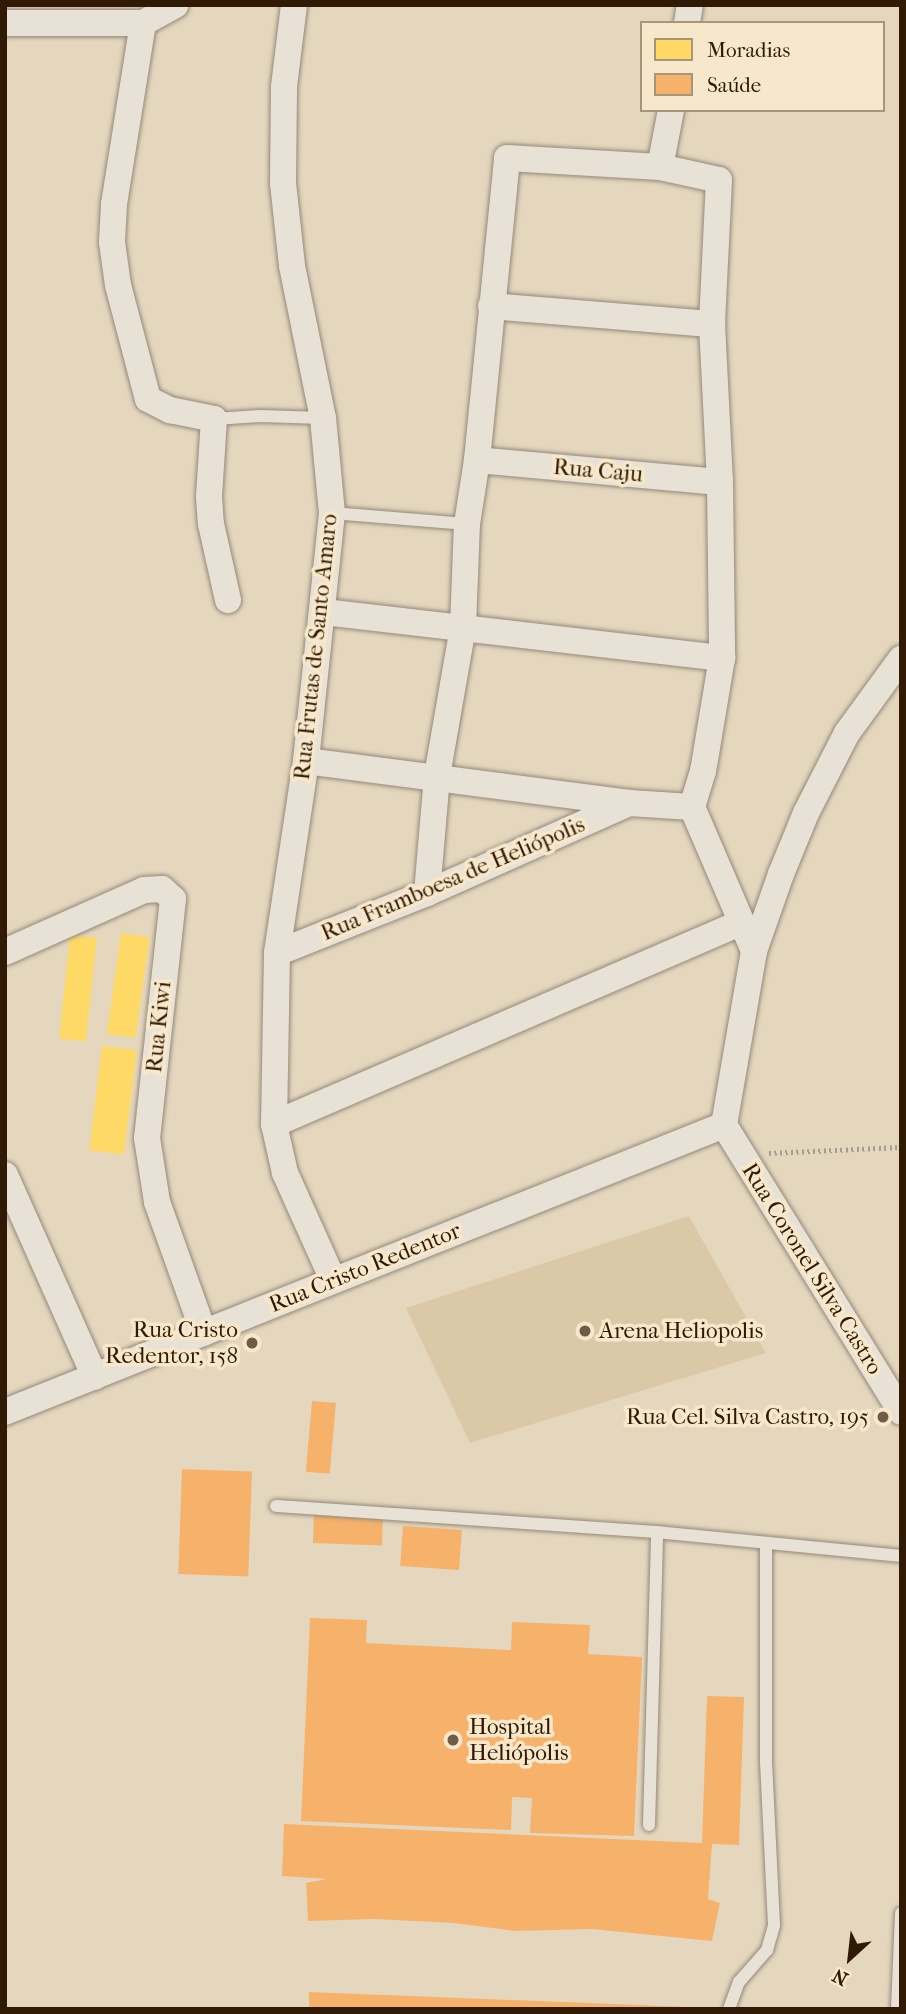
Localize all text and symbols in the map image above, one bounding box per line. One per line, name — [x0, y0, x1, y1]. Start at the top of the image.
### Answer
legend — [640, 21, 885, 112]
text: Moradias — [707, 38, 790, 62]
text: Saúde — [707, 73, 761, 97]
street label: Rua Caju — [552, 453, 644, 489]
street label: Rua Frutas de Santo Amaro — [288, 512, 344, 782]
street label: Rua Framboesa de Heliópolis — [317, 811, 589, 947]
street label: Rua Kiwi — [140, 980, 178, 1074]
street label: Rua Coronel Silva Castro — [736, 1158, 888, 1380]
street label: Rua Cristo Redentor — [265, 1217, 465, 1319]
place label: Rua Cristo Redentor, 158 — [105, 1316, 238, 1370]
place label: Arena Heliopolis — [599, 1317, 763, 1345]
marker: Arena Heliopolis — [577, 1323, 593, 1339]
marker: Rua Cristo Redentor, 158 — [244, 1335, 260, 1351]
place label: Rua Cel. Silva Castro, 195 — [626, 1403, 869, 1431]
marker: Rua Cel. Silva Castro, 195 — [875, 1409, 891, 1425]
place label: Hospital Heliópolis — [469, 1713, 568, 1767]
marker: Hospital Heliópolis — [443, 1730, 463, 1750]
north arrow — [815, 1923, 885, 1993]
text: N — [829, 1964, 852, 1990]

